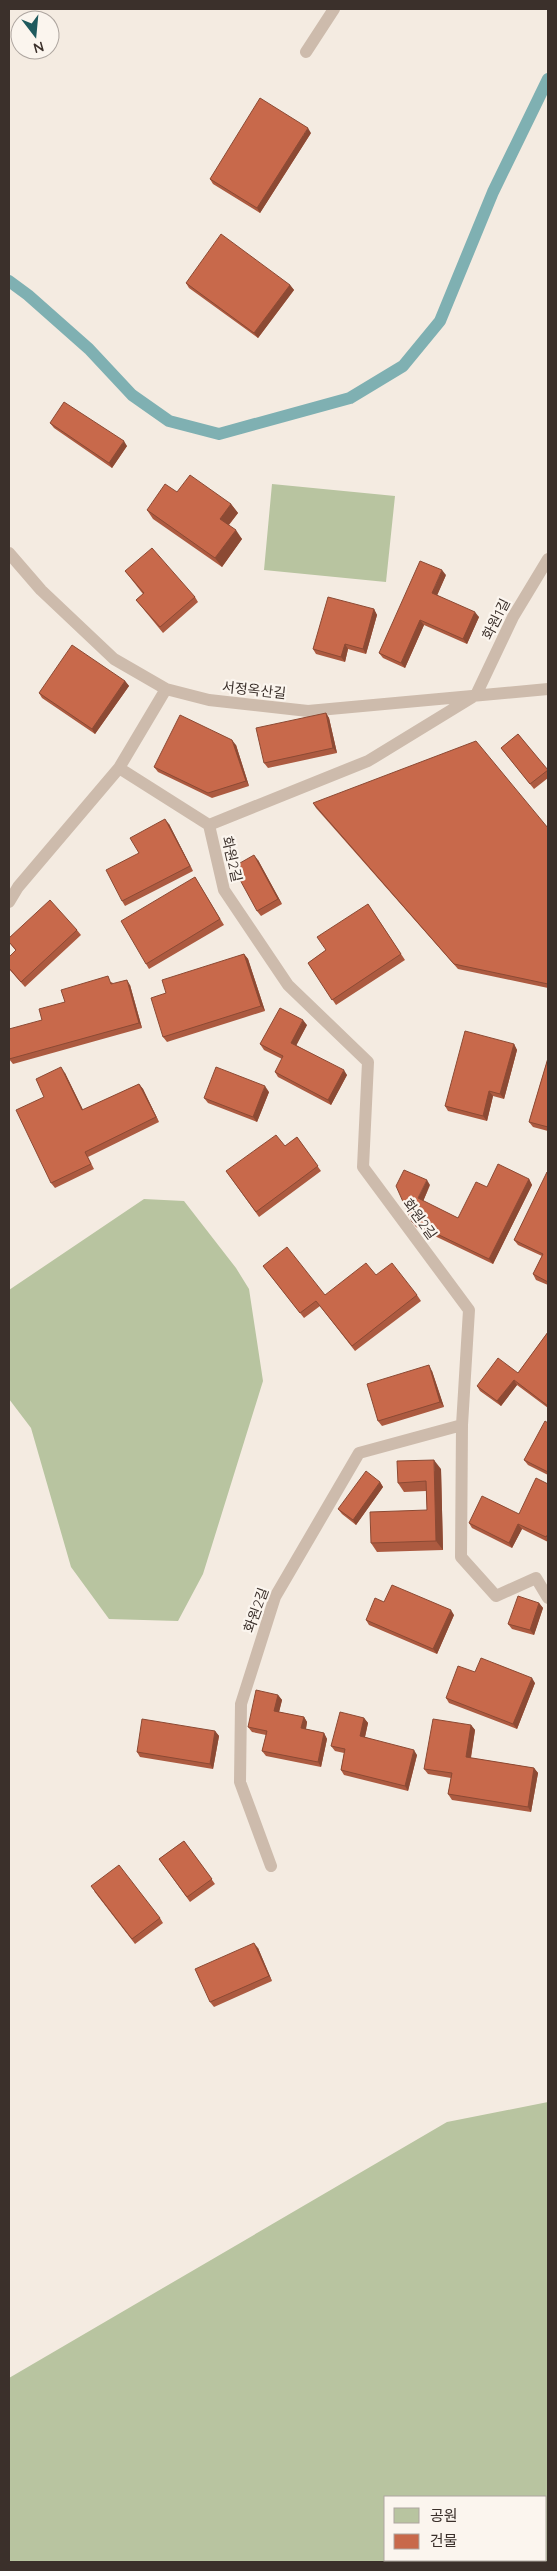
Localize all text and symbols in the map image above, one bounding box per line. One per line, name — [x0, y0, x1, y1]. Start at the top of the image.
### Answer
north arrow — [10, 10, 60, 60]
text: N — [31, 37, 46, 58]
street label: 화원1길 — [478, 595, 514, 643]
street label: 서정옥산길 — [221, 678, 287, 702]
street label: 화원2길 — [218, 834, 246, 884]
street label: 화원2길 — [399, 1195, 441, 1243]
street label: 화원2길 — [240, 1585, 272, 1635]
legend — [384, 2496, 547, 2561]
text: 공원 — [430, 2506, 458, 2525]
text: 건물 — [430, 2531, 458, 2550]

